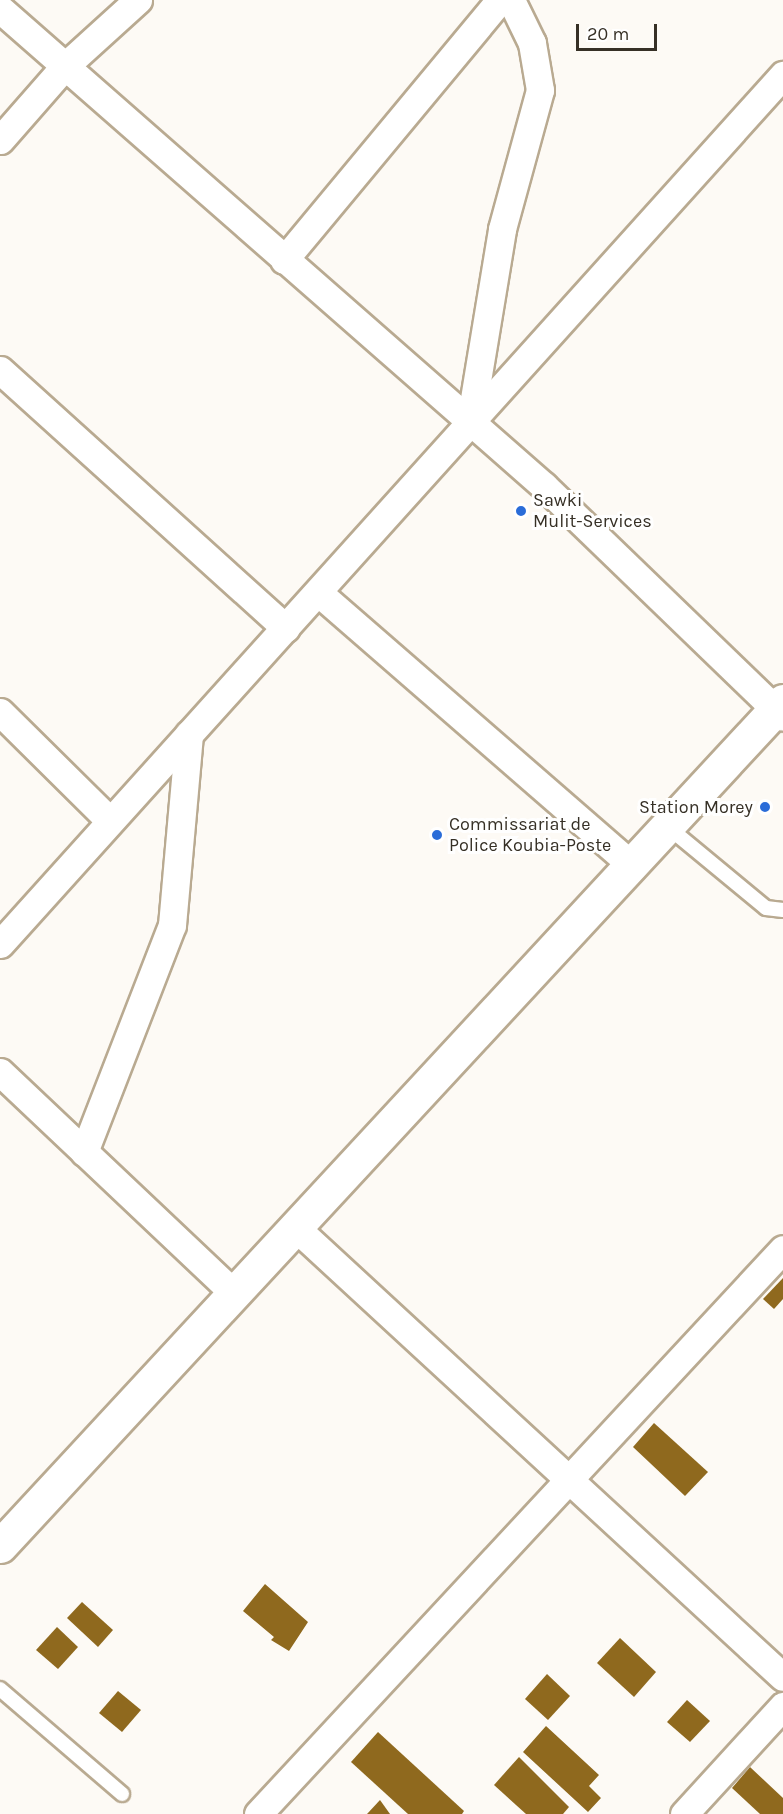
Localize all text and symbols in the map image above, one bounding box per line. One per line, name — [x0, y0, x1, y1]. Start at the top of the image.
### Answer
scale bar — [579, 12, 660, 50]
text: 20 m — [587, 23, 629, 45]
place label: Sawki Mulit-Services — [533, 490, 652, 532]
marker: Sawki Mulit-Services — [514, 504, 528, 518]
place label: Station Morey — [639, 796, 753, 818]
marker: Station Morey — [758, 800, 772, 814]
place label: Commissariat de Police Koubia-Poste — [449, 814, 611, 856]
marker: Commissariat de Police Koubia-Poste — [430, 828, 444, 842]

